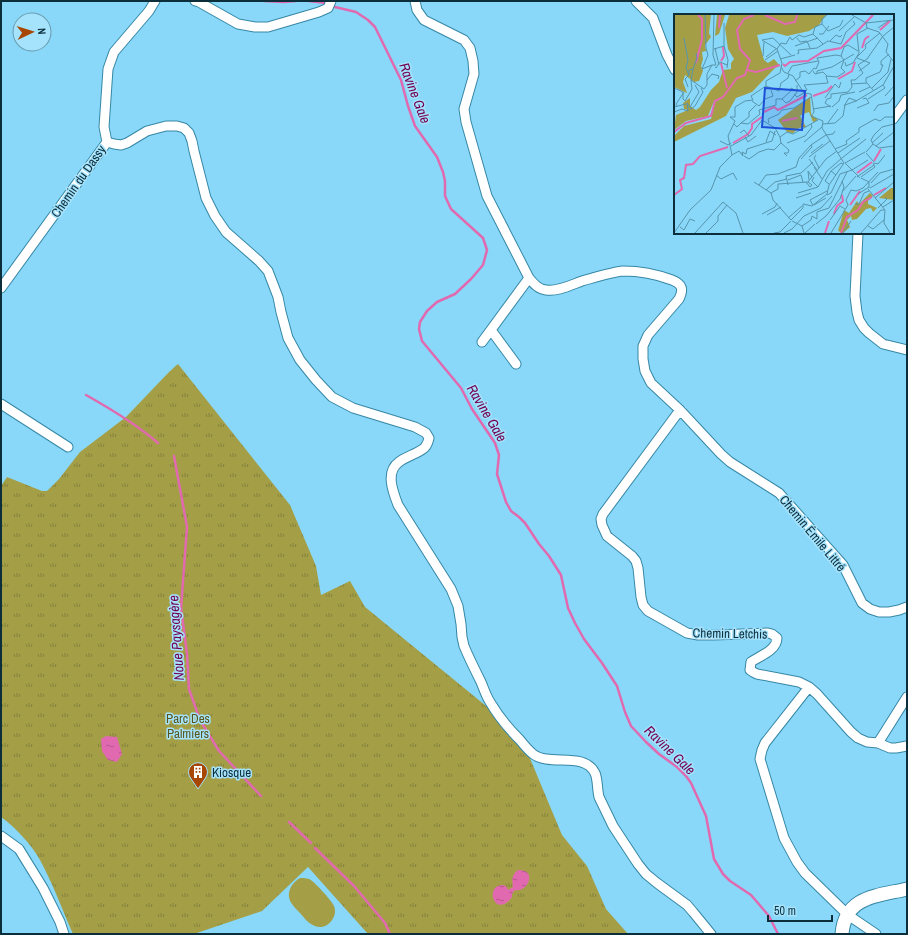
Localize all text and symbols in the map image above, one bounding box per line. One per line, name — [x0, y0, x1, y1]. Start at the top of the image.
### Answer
north arrow — [12, 12, 52, 52]
inset map — [674, 14, 894, 234]
text: N — [35, 28, 49, 35]
water label: Ravine Gale — [395, 60, 435, 126]
street label: Chemin du Dassy — [47, 141, 110, 221]
water label: Ravine Gale — [463, 381, 511, 445]
street label: Chemin Émile Littré — [776, 492, 850, 575]
water label: Noue Paysagère — [164, 595, 188, 681]
street label: Chemin Letchis — [693, 624, 767, 643]
park label: Parc Des Palmiers — [166, 710, 210, 742]
water label: Ravine Gale — [641, 721, 699, 779]
building icon: Kiosque — [187, 761, 209, 789]
place label: Kiosque — [212, 764, 251, 781]
scale bar — [768, 897, 832, 923]
text: 50 m — [774, 903, 796, 919]

